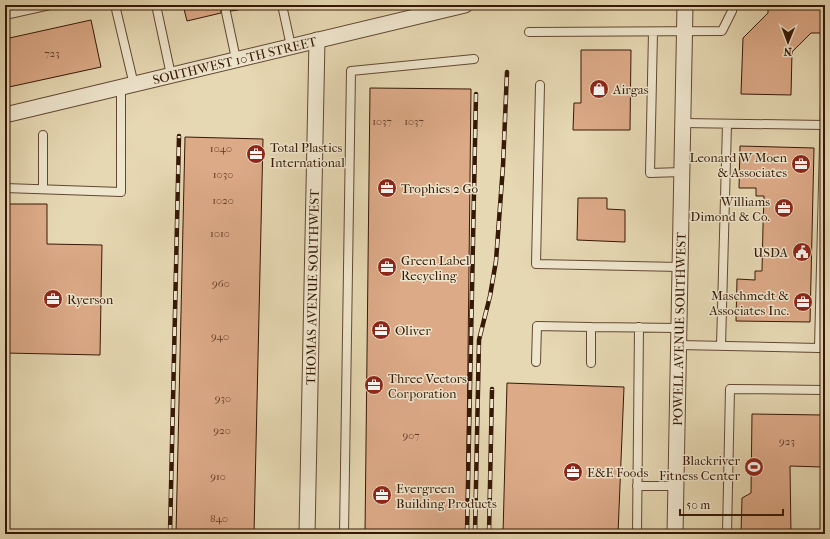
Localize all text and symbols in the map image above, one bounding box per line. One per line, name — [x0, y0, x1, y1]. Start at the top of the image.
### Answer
north arrow — [768, 22, 808, 62]
street label: SOUTHWEST 10TH STREET — [151, 34, 318, 87]
text: N — [783, 45, 792, 58]
house number: 723 — [44, 47, 60, 60]
shop icon: Airgas — [588, 78, 610, 100]
place label: Airgas — [612, 82, 649, 97]
house number: 1037 — [372, 115, 392, 128]
house number: 1037 — [404, 115, 424, 128]
place label: Total Plastics International — [270, 140, 345, 170]
house number: 1040 — [210, 142, 232, 155]
office icon: Total Plastics International — [245, 143, 267, 165]
place label: Leonard W Moen & Associates — [690, 150, 787, 180]
office icon: Leonard W Moen & Associates — [790, 153, 812, 175]
house number: 1030 — [213, 168, 233, 181]
office icon: Trophies 2 Go — [376, 177, 398, 199]
place label: Trophies 2 Go — [401, 181, 479, 196]
street label: THOMAS AVENUE SOUTHWEST — [303, 189, 322, 385]
house number: 1020 — [212, 194, 234, 207]
place label: Williams Dimond & Co. — [690, 194, 770, 224]
office icon: Williams Dimond & Co. — [773, 197, 795, 219]
house number: 1010 — [210, 227, 230, 240]
street label: POWELL AVENUE SOUTHWEST — [670, 232, 689, 426]
public building icon: USDA — [791, 241, 813, 263]
place label: USDA — [753, 245, 789, 260]
place label: Green Label Recycling — [401, 253, 470, 283]
office icon: Green Label Recycling — [376, 256, 398, 278]
house number: 960 — [212, 277, 230, 290]
office icon: Ryerson — [42, 288, 64, 310]
place label: Maschmedt & Associates Inc. — [708, 288, 789, 318]
office icon: Maschmedt & Associates Inc. — [792, 291, 814, 313]
place label: Ryerson — [67, 292, 114, 307]
office icon: Oliver — [370, 319, 392, 341]
place label: Oliver — [395, 323, 431, 338]
house number: 940 — [211, 330, 229, 343]
place label: Three Vectors Corporation — [388, 371, 467, 401]
office icon: Three Vectors Corporation — [363, 374, 385, 396]
house number: 930 — [215, 392, 231, 405]
house number: 920 — [213, 424, 231, 437]
house number: 907 — [402, 429, 420, 442]
house number: 923 — [779, 435, 795, 448]
place label: Blackriver Fitness Center — [659, 453, 740, 483]
sports icon: Blackriver Fitness Center — [743, 456, 765, 478]
office icon: E&E Foods — [562, 461, 584, 483]
place label: E&E Foods — [587, 465, 649, 480]
house number: 910 — [210, 470, 226, 483]
place label: Evergreen Building Products — [396, 481, 497, 511]
office icon: Evergreen Building Products — [371, 484, 393, 506]
scale bar — [680, 491, 783, 517]
text: 50 m — [686, 498, 710, 512]
house number: 840 — [210, 512, 228, 525]

